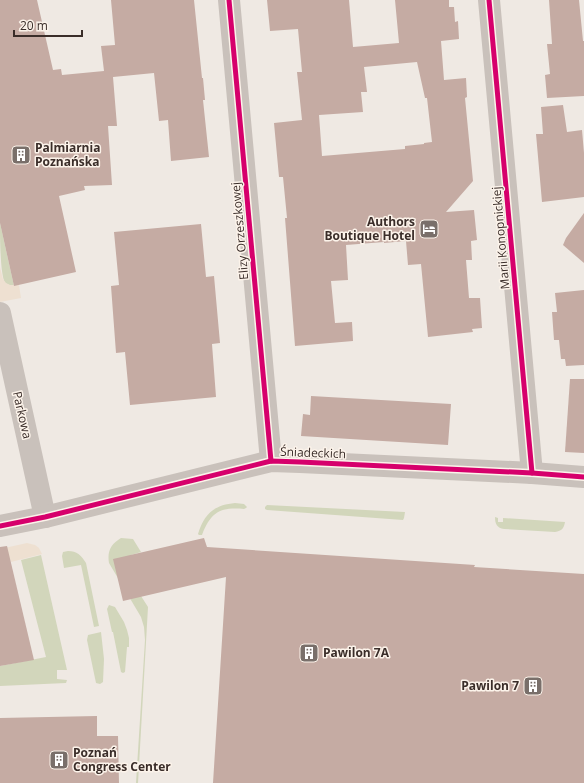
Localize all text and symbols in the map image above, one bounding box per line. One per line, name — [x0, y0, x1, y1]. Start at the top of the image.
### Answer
scale bar — [14, 12, 82, 38]
text: 20 m — [20, 17, 48, 34]
place label: Palmiarnia Poznańska — [35, 139, 100, 170]
building icon: Palmiarnia Poznańska — [10, 144, 32, 166]
street label: Elizy Orzeszkowej — [227, 181, 252, 281]
street label: Marii Konopnickiej — [488, 186, 513, 290]
place label: Authors Boutique Hotel — [324, 213, 415, 244]
hotel icon: Authors Boutique Hotel — [418, 218, 440, 240]
street label: Parkowa — [9, 389, 36, 440]
street label: Śniadeckich — [280, 443, 346, 462]
building icon: Pawilon 7A — [298, 642, 320, 664]
place label: Pawilon 7A — [323, 644, 390, 661]
building icon: Pawilon 7 — [522, 675, 544, 697]
place label: Pawilon 7 — [461, 677, 519, 694]
place label: Poznań Congress Center — [73, 744, 171, 775]
building icon: Poznań Congress Center — [48, 749, 70, 771]

